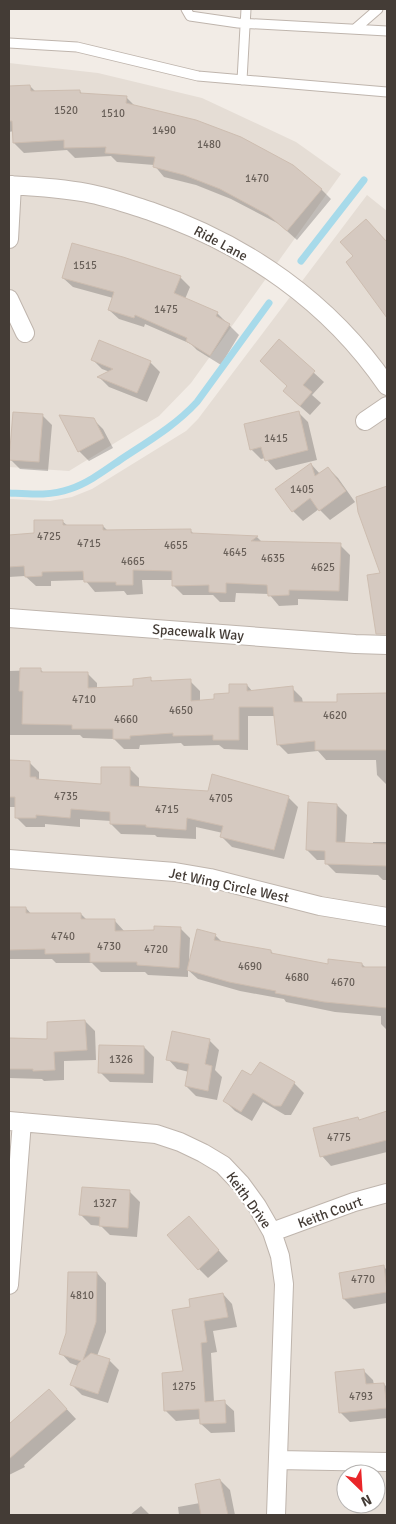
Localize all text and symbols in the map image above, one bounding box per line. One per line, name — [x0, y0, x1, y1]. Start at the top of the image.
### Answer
house number: 1520 — [54, 104, 78, 117]
house number: 1510 — [101, 107, 125, 120]
house number: 1490 — [152, 124, 176, 137]
house number: 1480 — [197, 138, 221, 151]
house number: 1470 — [245, 172, 269, 185]
street label: Ride Lane — [191, 222, 251, 265]
house number: 1515 — [73, 259, 97, 272]
house number: 1475 — [154, 303, 178, 316]
house number: 1415 — [264, 432, 288, 445]
house number: 1405 — [290, 483, 314, 496]
house number: 4725 — [37, 530, 61, 543]
house number: 4715 — [77, 537, 101, 550]
house number: 4655 — [164, 539, 188, 552]
house number: 4645 — [223, 546, 247, 559]
house number: 4635 — [261, 552, 285, 565]
house number: 4665 — [121, 555, 145, 568]
house number: 4625 — [311, 561, 335, 574]
street label: Spacewalk Way — [152, 621, 245, 644]
house number: 4710 — [72, 693, 96, 706]
house number: 4650 — [169, 704, 193, 717]
house number: 4620 — [323, 709, 347, 722]
house number: 4660 — [114, 713, 138, 726]
house number: 4735 — [54, 790, 78, 803]
house number: 4705 — [209, 792, 233, 805]
house number: 4715 — [155, 803, 179, 816]
street label: Jet Wing Circle West — [167, 864, 291, 907]
house number: 4740 — [51, 930, 75, 943]
house number: 4730 — [97, 940, 121, 953]
house number: 4720 — [144, 943, 168, 956]
house number: 4690 — [238, 960, 262, 973]
house number: 4680 — [285, 971, 309, 984]
house number: 4670 — [331, 976, 355, 989]
house number: 1326 — [109, 1053, 133, 1066]
house number: 4775 — [327, 1131, 351, 1144]
street label: Keith Drive — [222, 1169, 275, 1232]
street label: Keith Court — [295, 1193, 365, 1232]
house number: 1327 — [93, 1197, 117, 1210]
house number: 4770 — [351, 1273, 375, 1286]
house number: 4810 — [70, 1289, 94, 1302]
house number: 1275 — [172, 1380, 196, 1393]
house number: 4793 — [349, 1390, 373, 1403]
north arrow — [336, 1464, 386, 1514]
text: N — [358, 1491, 374, 1510]

